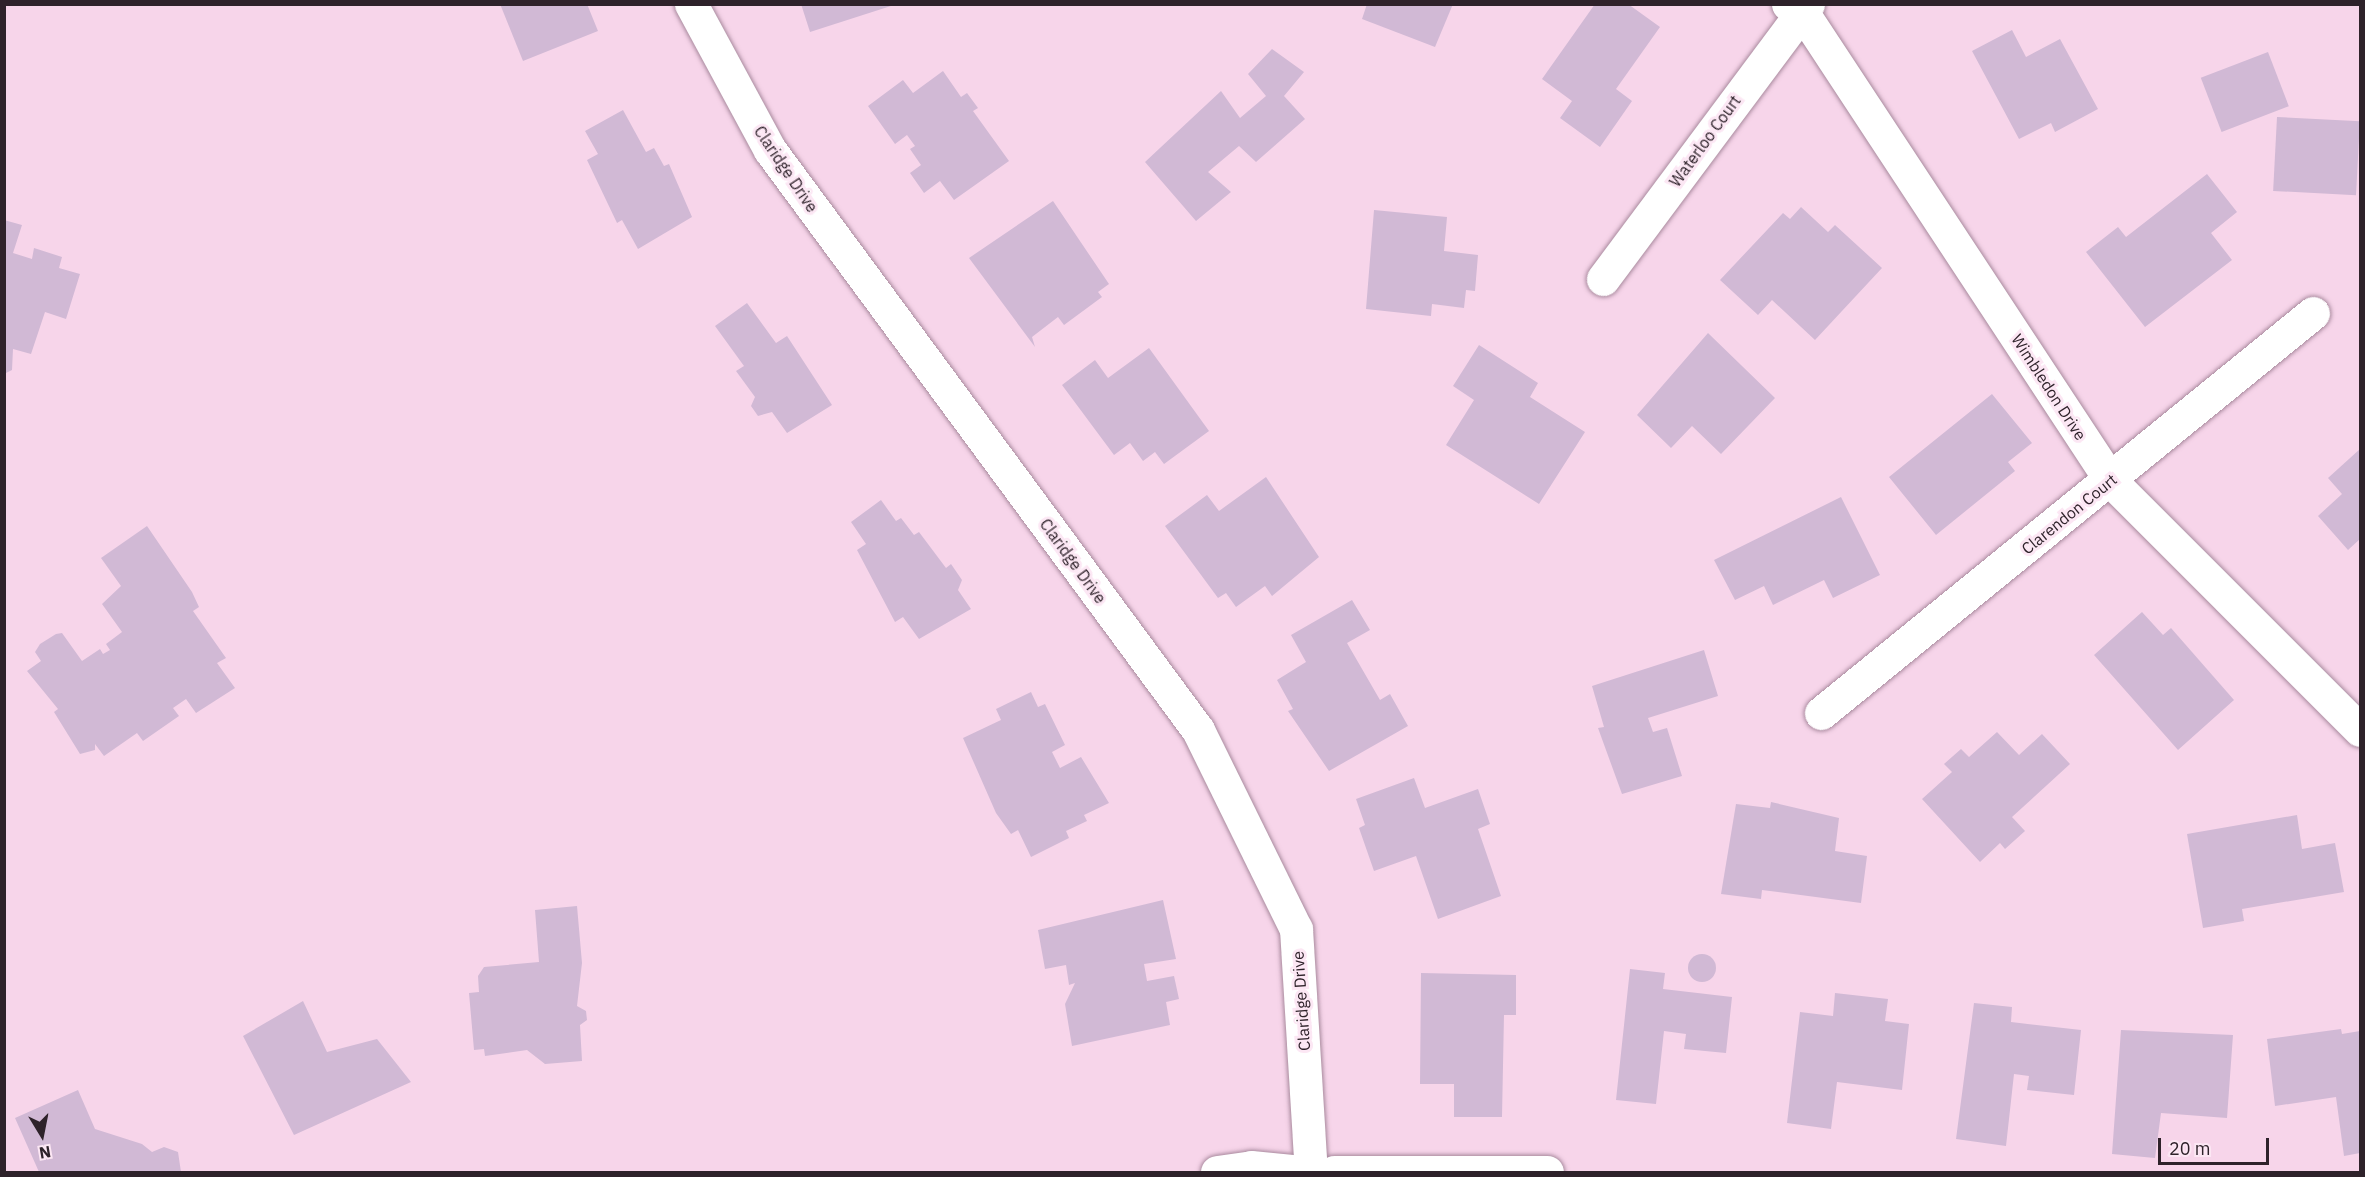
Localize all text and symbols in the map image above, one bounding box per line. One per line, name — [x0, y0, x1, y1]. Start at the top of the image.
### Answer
street label: Waterloo Court — [1665, 91, 1745, 191]
street label: Claridge Drive — [750, 122, 822, 216]
street label: Wimbledon Drive — [2007, 330, 2091, 444]
street label: Clarendon Court — [2017, 470, 2121, 558]
street label: Claridge Drive — [1036, 515, 1110, 607]
street label: Claridge Drive — [1288, 950, 1314, 1052]
north arrow — [12, 1105, 72, 1165]
scale bar — [2161, 1126, 2272, 1164]
text: 20 m — [2169, 1137, 2211, 1160]
text: N — [38, 1142, 53, 1164]

